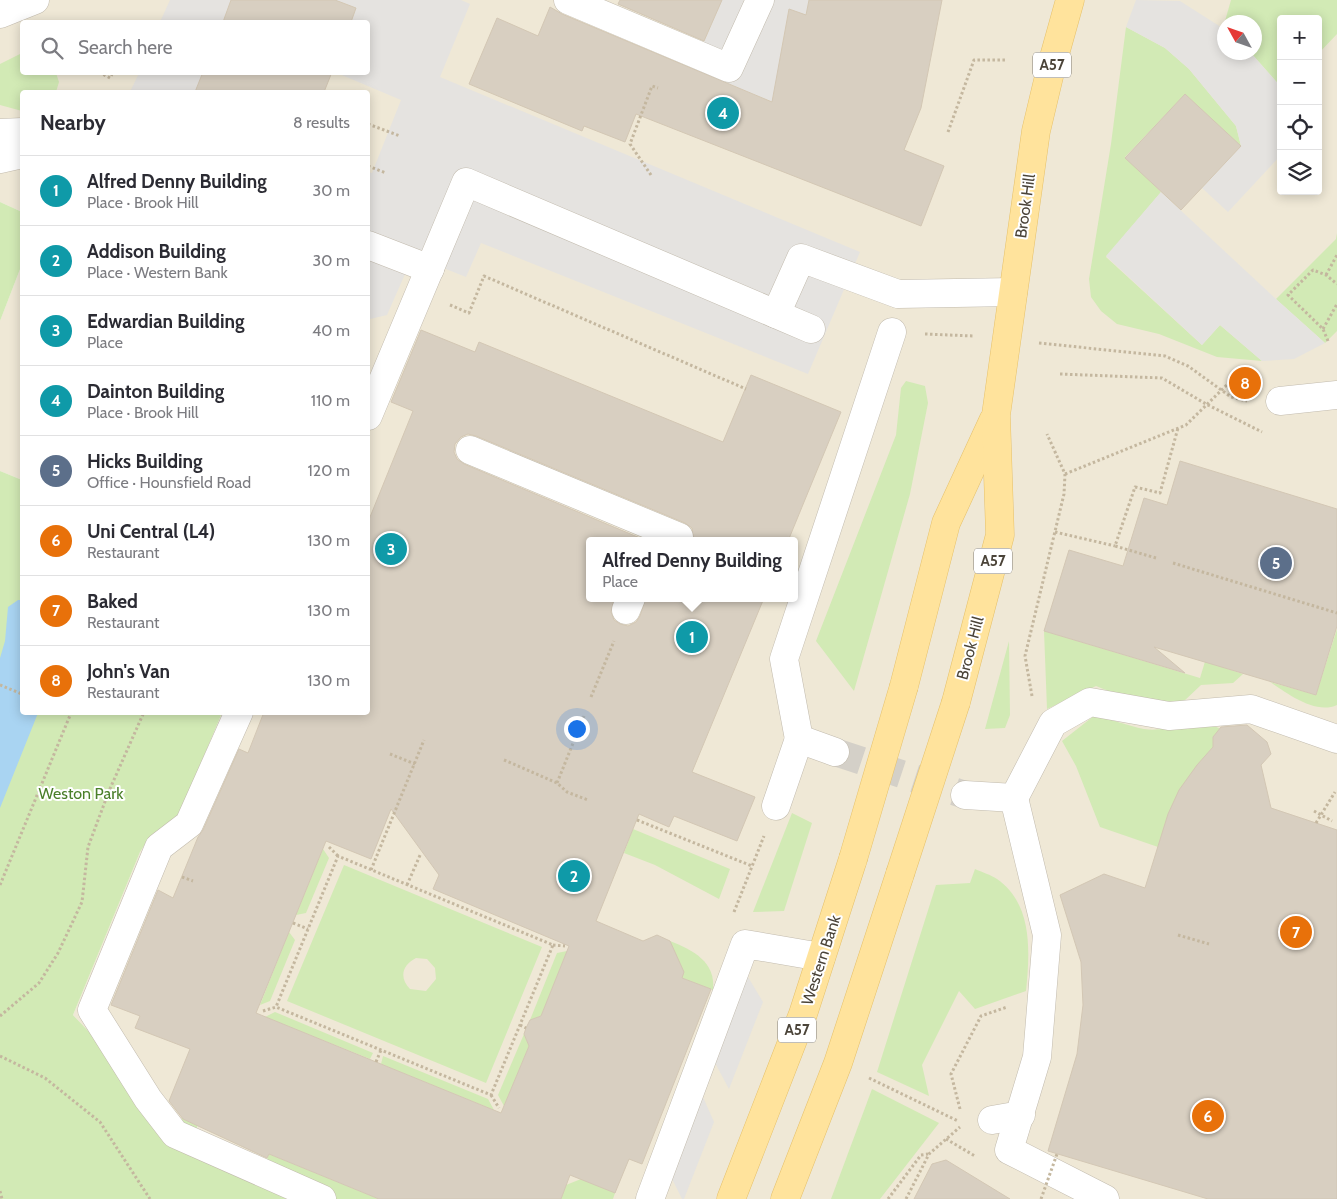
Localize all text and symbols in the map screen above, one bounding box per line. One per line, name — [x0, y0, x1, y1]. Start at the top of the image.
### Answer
north arrow — [1217, 15, 1262, 60]
map controls — [1277, 15, 1322, 195]
button: + — [1277, 15, 1322, 60]
search box — [20, 20, 370, 75]
icon: search — [38, 34, 66, 62]
text: Search here — [78, 36, 172, 59]
road number: A57 — [1033, 52, 1071, 78]
button: − — [1277, 60, 1322, 105]
pin: 4 — [707, 94, 739, 132]
button: locate — [1277, 105, 1322, 150]
text: Nearby — [40, 110, 106, 135]
text: 8 results — [293, 113, 350, 132]
button: layers — [1277, 150, 1322, 195]
text: Alfred Denny Building — [87, 170, 267, 193]
street label: Brook Hill — [1011, 172, 1039, 239]
text: 1 — [53, 181, 59, 200]
text: 30 m — [313, 181, 350, 200]
text: Place · Brook Hill — [87, 193, 199, 212]
text: Addison Building — [87, 240, 226, 263]
text: 2 — [52, 251, 60, 270]
text: 30 m — [313, 251, 350, 270]
text: Place · Western Bank — [87, 263, 228, 282]
text: Edwardian Building — [87, 310, 245, 333]
text: 3 — [52, 321, 60, 340]
text: 40 m — [312, 321, 350, 340]
text: Place — [87, 333, 123, 352]
pin: 8 — [1229, 364, 1261, 402]
text: Dainton Building — [87, 380, 224, 403]
text: 4 — [51, 391, 61, 410]
text: 110 m — [311, 391, 350, 410]
text: Place · Brook Hill — [87, 403, 199, 422]
text: Hicks Building — [87, 450, 203, 473]
text: 5 — [52, 461, 60, 480]
text: 120 m — [308, 461, 350, 480]
text: Office · Hounsfield Road — [87, 473, 251, 492]
text: Uni Central (L4) — [87, 520, 215, 543]
pin: 3 — [375, 530, 407, 568]
text: 6 — [52, 531, 61, 550]
text: 130 m — [307, 531, 350, 550]
popup — [586, 537, 798, 602]
text: Restaurant — [87, 543, 159, 562]
pin: 5 — [1260, 544, 1292, 582]
road number: A57 — [974, 548, 1012, 574]
text: Alfred Denny Building — [602, 549, 782, 572]
text: Place — [602, 572, 638, 591]
text: Baked — [87, 590, 138, 613]
text: 7 — [52, 601, 60, 620]
text: 130 m — [307, 601, 350, 620]
text: Restaurant — [87, 613, 159, 632]
street label: Brook Hill — [952, 614, 988, 682]
pin: 1 — [676, 618, 708, 656]
text: John's Van — [87, 660, 170, 683]
text: 8 — [51, 671, 61, 690]
text: 130 m — [307, 671, 350, 690]
text: Restaurant — [87, 683, 159, 702]
your location — [564, 716, 590, 742]
park label: Weston Park — [39, 784, 124, 803]
pin: 2 — [558, 857, 590, 895]
street label: Western Bank — [797, 912, 845, 1008]
pin: 7 — [1280, 913, 1312, 951]
road number: A57 — [778, 1018, 816, 1042]
pin: 6 — [1192, 1097, 1224, 1135]

